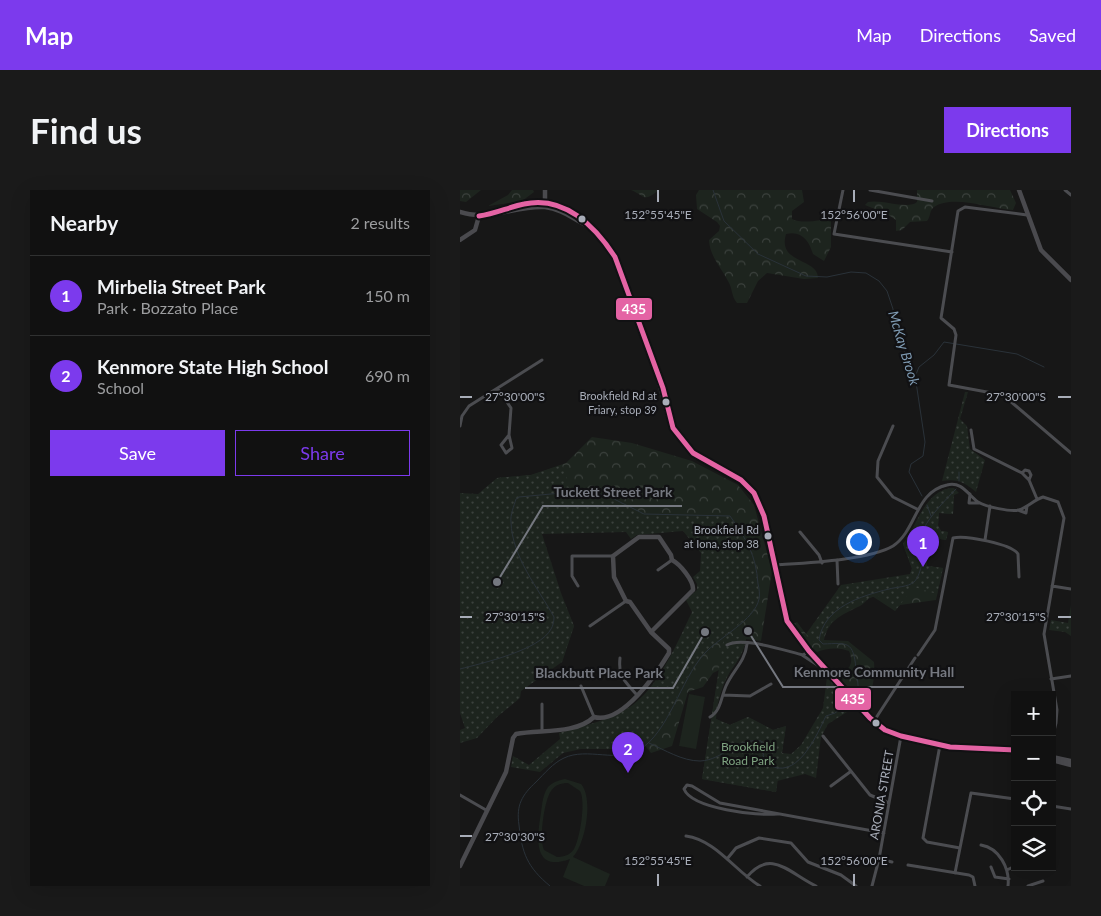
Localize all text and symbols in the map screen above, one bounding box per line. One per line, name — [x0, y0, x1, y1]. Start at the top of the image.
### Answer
text: Map — [25, 21, 73, 50]
text: Map — [856, 24, 892, 46]
text: Directions — [920, 24, 1001, 46]
text: Saved — [1029, 24, 1076, 46]
button: Directions — [944, 107, 1071, 153]
text: Find us — [30, 109, 142, 151]
text: 152°55'45"E — [624, 207, 692, 222]
text: 152°56'00"E — [820, 207, 888, 222]
text: Nearby — [50, 210, 118, 235]
text: 2 results — [350, 213, 410, 232]
unlabelled marker — [577, 214, 587, 224]
text: Mirbelia Street Park — [97, 275, 266, 298]
text: 1 — [61, 286, 71, 305]
text: 150 m — [365, 286, 410, 305]
line badge: 435 — [615, 297, 653, 321]
text: Park · Bozzato Place — [97, 298, 238, 317]
text: 435 — [622, 300, 646, 317]
water label: McKay Brook — [885, 308, 924, 388]
text: Kenmore State High School — [97, 355, 328, 378]
text: 2 — [61, 366, 71, 385]
text: 690 m — [365, 366, 410, 385]
text: School — [97, 378, 144, 397]
text: 27°30'00"S — [485, 389, 545, 404]
place label: Brookfield Rd at Friary, stop 39 — [580, 389, 657, 416]
text: 27°30'00"S — [986, 389, 1046, 404]
marker: Brookfield Rd at Friary, stop 39 — [661, 397, 671, 407]
button: Save — [50, 430, 225, 476]
button: Share — [235, 430, 410, 476]
callout: Tuckett Street Park — [543, 477, 682, 506]
text: Tuckett Street Park — [554, 483, 673, 500]
place label: Brookfield Rd at Iona, stop 38 — [684, 523, 759, 550]
pin: 1 — [907, 526, 939, 567]
your location — [846, 529, 872, 555]
marker: Brookfield Rd at Iona, stop 38 — [763, 531, 773, 541]
text: 27°30'15"S — [485, 609, 545, 624]
text: 27°30'15"S — [986, 609, 1046, 624]
callout: Kenmore Community Hall — [783, 658, 964, 687]
callout: Blackbutt Place Park — [525, 659, 673, 688]
text: Kenmore Community Hall — [794, 663, 954, 680]
text: Blackbutt Place Park — [535, 664, 664, 681]
line badge: 435 — [834, 687, 872, 711]
text: 435 — [841, 690, 865, 707]
map controls — [1011, 691, 1056, 871]
button: + — [1011, 691, 1056, 736]
unlabelled marker — [871, 718, 881, 728]
pin: 2 — [612, 732, 644, 773]
button: − — [1011, 736, 1056, 781]
park label: Brookfield Road Park — [721, 739, 775, 768]
street label: ARONIA STREET — [866, 749, 897, 841]
button: locate — [1011, 781, 1056, 826]
button: layers — [1011, 826, 1056, 871]
text: 27°30'30"S — [485, 829, 545, 844]
text: 152°55'45"E — [624, 853, 692, 868]
text: 152°56'00"E — [820, 853, 888, 868]

